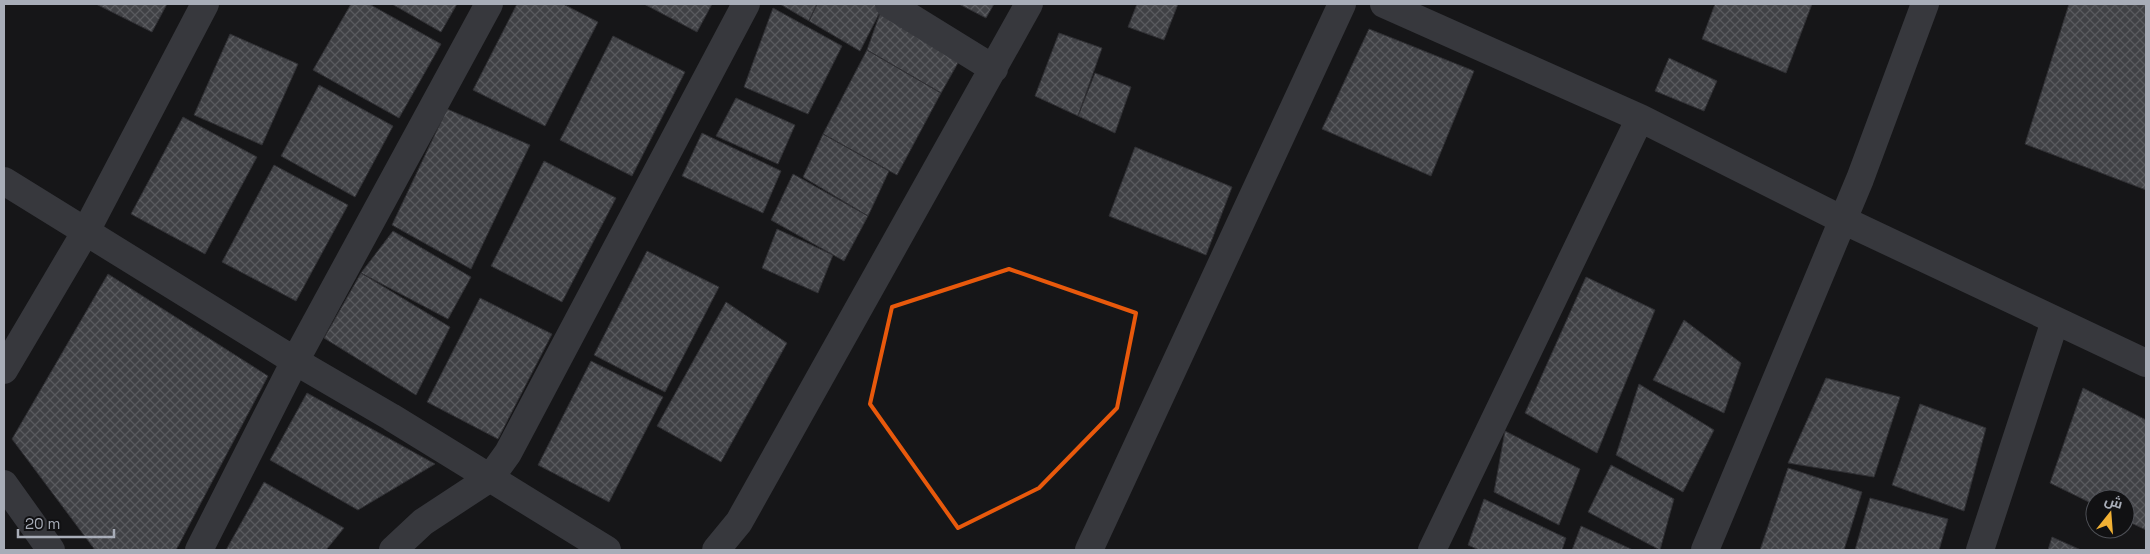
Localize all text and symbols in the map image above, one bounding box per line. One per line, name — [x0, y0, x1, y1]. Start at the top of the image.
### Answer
north arrow — [2085, 489, 2135, 539]
text: ش — [2103, 490, 2125, 513]
scale bar — [18, 506, 114, 538]
text: 20 m — [25, 514, 60, 533]

